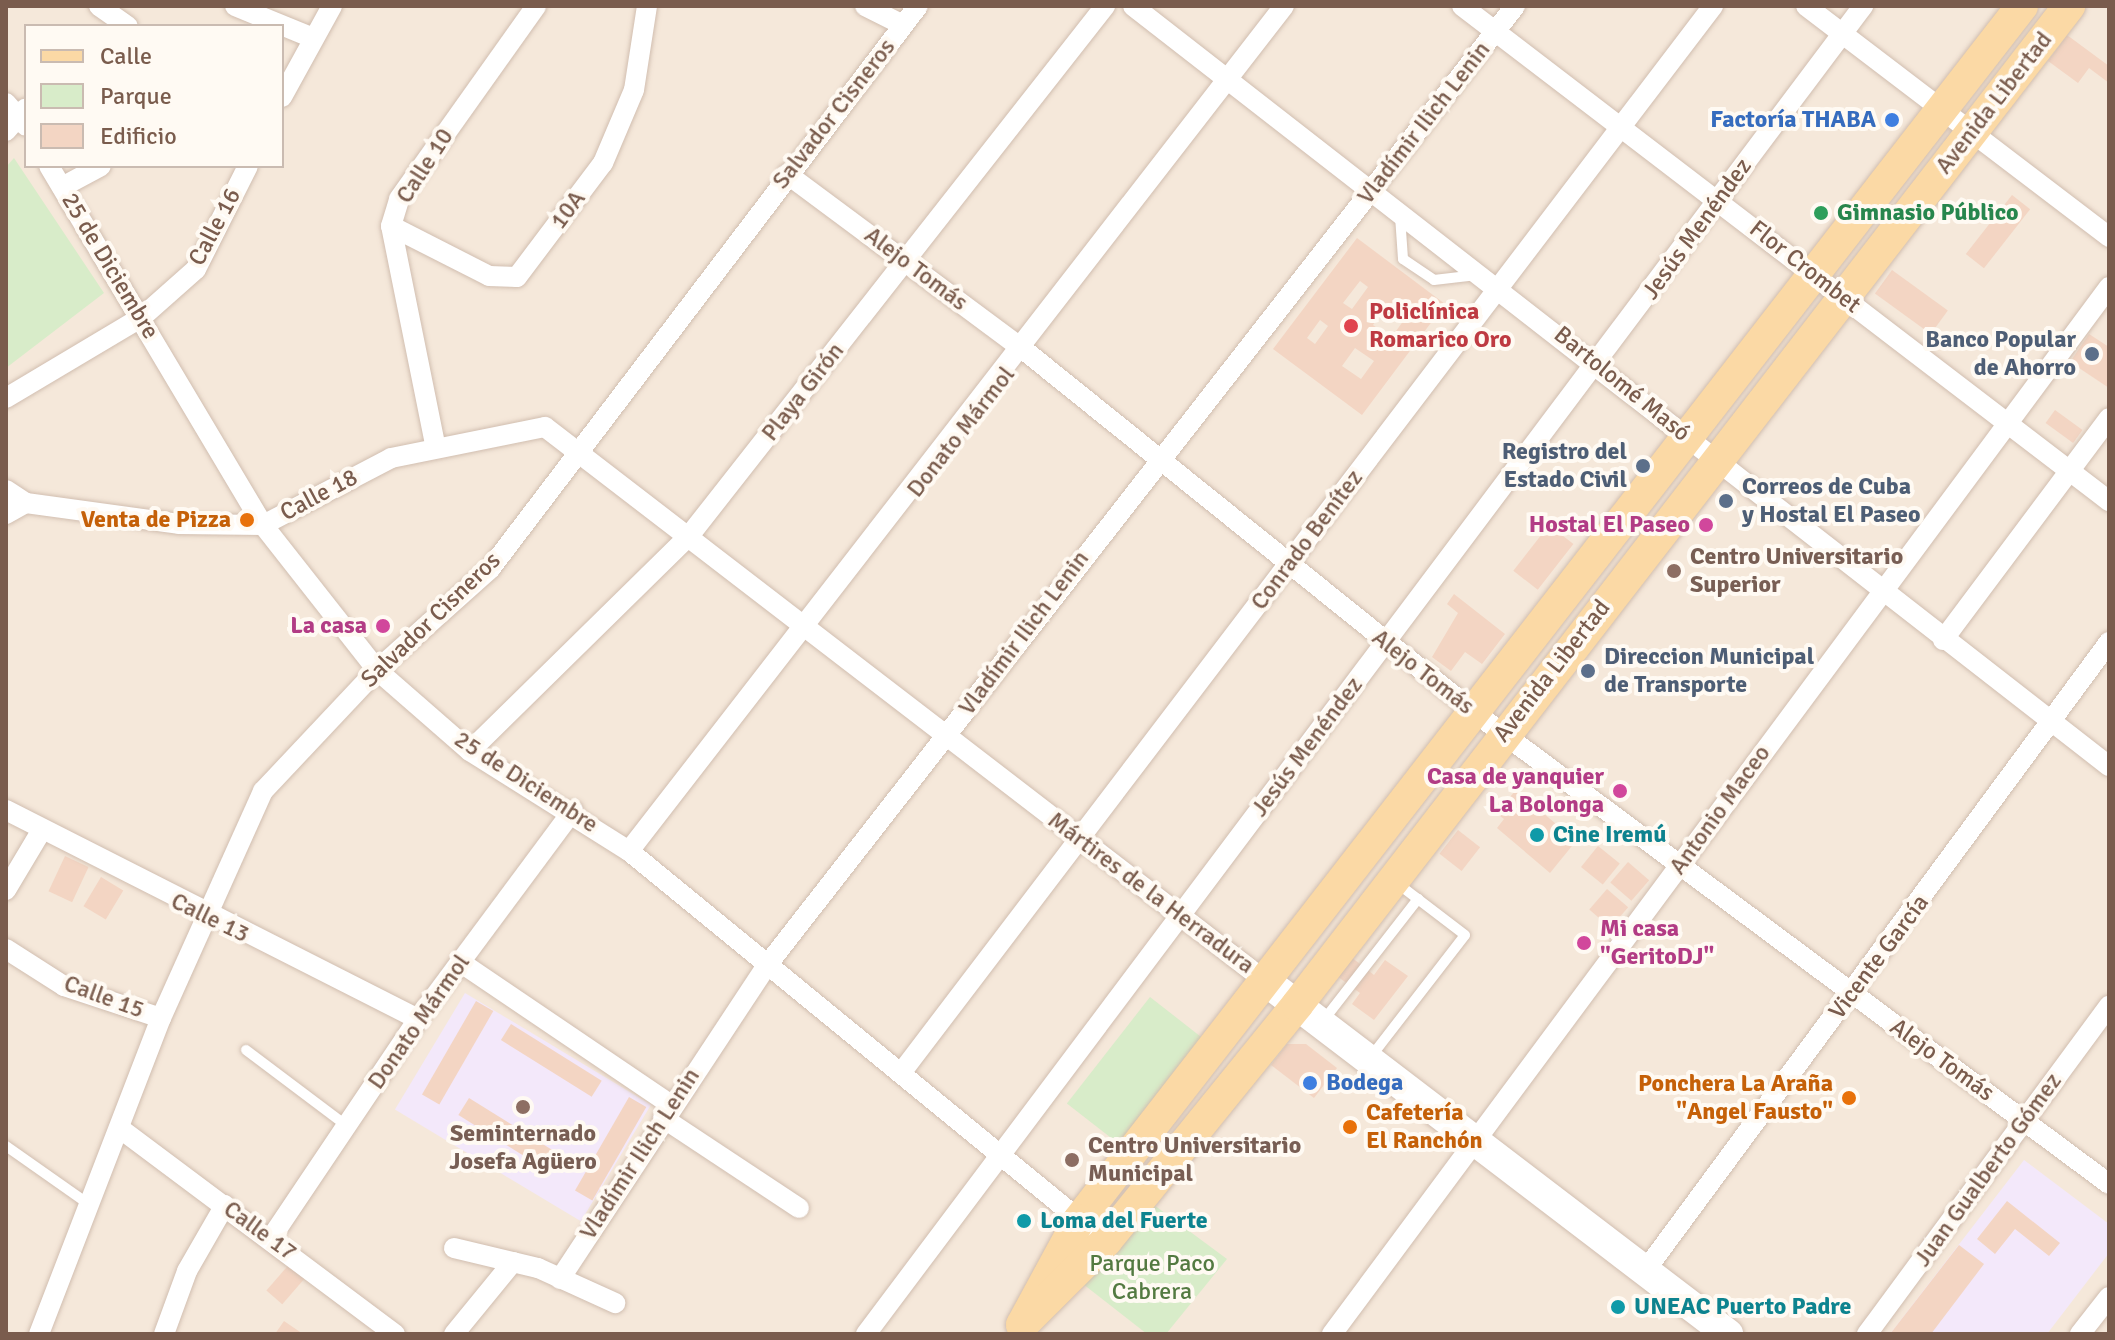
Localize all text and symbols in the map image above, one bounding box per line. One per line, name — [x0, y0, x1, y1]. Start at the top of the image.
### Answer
legend — [24, 24, 284, 168]
street label: Avenida Libertad — [1930, 26, 2058, 180]
street label: Salvador Cisneros — [766, 33, 902, 195]
street label: Vladímir Ilich Lenin — [1352, 36, 1496, 210]
text: Calle — [100, 41, 152, 71]
text: Parque — [100, 81, 172, 111]
place label: Factoría THABA — [1710, 106, 1876, 134]
marker: Factoría THABA — [1883, 111, 1901, 129]
text: Edificio — [100, 121, 177, 151]
street label: Calle 10 — [390, 123, 460, 209]
street label: Jesús Menéndez — [1636, 153, 1758, 305]
street label: Calle 16 — [183, 183, 247, 271]
street label: 10A — [544, 185, 592, 235]
street label: 25 de Diciembre — [55, 188, 165, 344]
place label: Gimnasio Público — [1837, 199, 2018, 227]
marker: Gimnasio Público — [1812, 204, 1830, 222]
street label: Flor Crombet — [1744, 215, 1866, 319]
street label: Alejo Tomás — [859, 221, 973, 317]
place label: Policlínica Romarico Oro — [1369, 298, 1511, 354]
marker: Policlínica Romarico Oro — [1340, 315, 1362, 337]
street label: Bartolomé Masó — [1548, 320, 1696, 448]
place label: Banco Popular de Ahorro — [1925, 326, 2076, 382]
street label: Playa Girón — [756, 337, 850, 447]
marker: Banco Popular de Ahorro — [2083, 345, 2101, 363]
street label: Donato Mármol — [901, 361, 1021, 503]
place label: Registro del Estado Civil — [1502, 438, 1627, 494]
marker: Registro del Estado Civil — [1634, 457, 1652, 475]
street label: Calle 18 — [275, 463, 363, 527]
street label: Conrado Benítez — [1245, 464, 1369, 616]
place label: Correos de Cuba y Hostal El Paseo — [1742, 473, 1921, 529]
marker: Correos de Cuba y Hostal El Paseo — [1717, 492, 1735, 510]
place label: Venta de Pizza — [81, 506, 231, 534]
marker: Venta de Pizza — [238, 511, 256, 529]
place label: Hostal El Paseo — [1529, 511, 1690, 539]
marker: Hostal El Paseo — [1697, 516, 1715, 534]
place label: Centro Universitario Superior — [1690, 543, 1903, 599]
street label: Vladímir Ilich Lenin — [953, 545, 1095, 721]
street label: Salvador Cisneros — [355, 546, 507, 694]
marker: Centro Universitario Superior — [1665, 562, 1683, 580]
street label: Avenida Libertad — [1488, 594, 1616, 748]
place label: La casa — [290, 612, 367, 640]
marker: La casa — [374, 617, 392, 635]
street label: Alejo Tomás — [1366, 623, 1480, 721]
place label: Direccion Municipal de Transporte — [1604, 643, 1814, 699]
marker: Direccion Municipal de Transporte — [1579, 662, 1597, 680]
street label: Jesús Menéndez — [1245, 672, 1369, 822]
street label: 25 de Diciembre — [449, 725, 603, 839]
street label: Antonio Maceo — [1663, 740, 1777, 880]
place label: Casa de yanquier La Bolonga — [1427, 763, 1604, 819]
marker: Casa de yanquier La Bolonga — [1611, 782, 1629, 800]
street label: Mártires de la Herradura — [1042, 806, 1260, 980]
place label: Cine Iremú — [1553, 821, 1666, 849]
marker: Cine Iremú — [1528, 826, 1546, 844]
street label: Calle 13 — [166, 887, 254, 949]
street label: Vicente García — [1823, 889, 1935, 1025]
place label: Mi casa "GeritoDJ" — [1600, 915, 1714, 971]
marker: Mi casa "GeritoDJ" — [1575, 934, 1593, 952]
street label: Donato Mármol — [362, 949, 476, 1095]
street label: Calle 15 — [60, 969, 148, 1025]
street label: Alejo Tomás — [1884, 1013, 2000, 1107]
street label: Vladímir Ilich Lenin — [574, 1063, 706, 1245]
street label: Juan Gualberto Gómez — [1908, 1068, 2068, 1272]
place label: Bodega — [1326, 1069, 1403, 1097]
place label: Ponchera La Araña "Angel Fausto" — [1638, 1070, 1833, 1126]
marker: Bodega — [1301, 1074, 1319, 1092]
marker: Ponchera La Araña "Angel Fausto" — [1840, 1089, 1858, 1107]
marker: Seminternado Josefa Agüero — [514, 1098, 532, 1116]
place label: Cafetería El Ranchón — [1366, 1099, 1483, 1155]
marker: Cafetería El Ranchón — [1341, 1118, 1359, 1136]
place label: Seminternado Josefa Agüero — [449, 1120, 597, 1176]
place label: Centro Universitario Municipal — [1088, 1132, 1301, 1188]
marker: Centro Universitario Municipal — [1063, 1151, 1081, 1169]
street label: Calle 17 — [218, 1195, 302, 1267]
place label: Loma del Fuerte — [1040, 1207, 1208, 1235]
marker: Loma del Fuerte — [1015, 1212, 1033, 1230]
park label: Parque Paco Cabrera — [1089, 1250, 1215, 1306]
place label: UNEAC Puerto Padre — [1634, 1293, 1851, 1321]
marker: UNEAC Puerto Padre — [1609, 1298, 1627, 1316]

